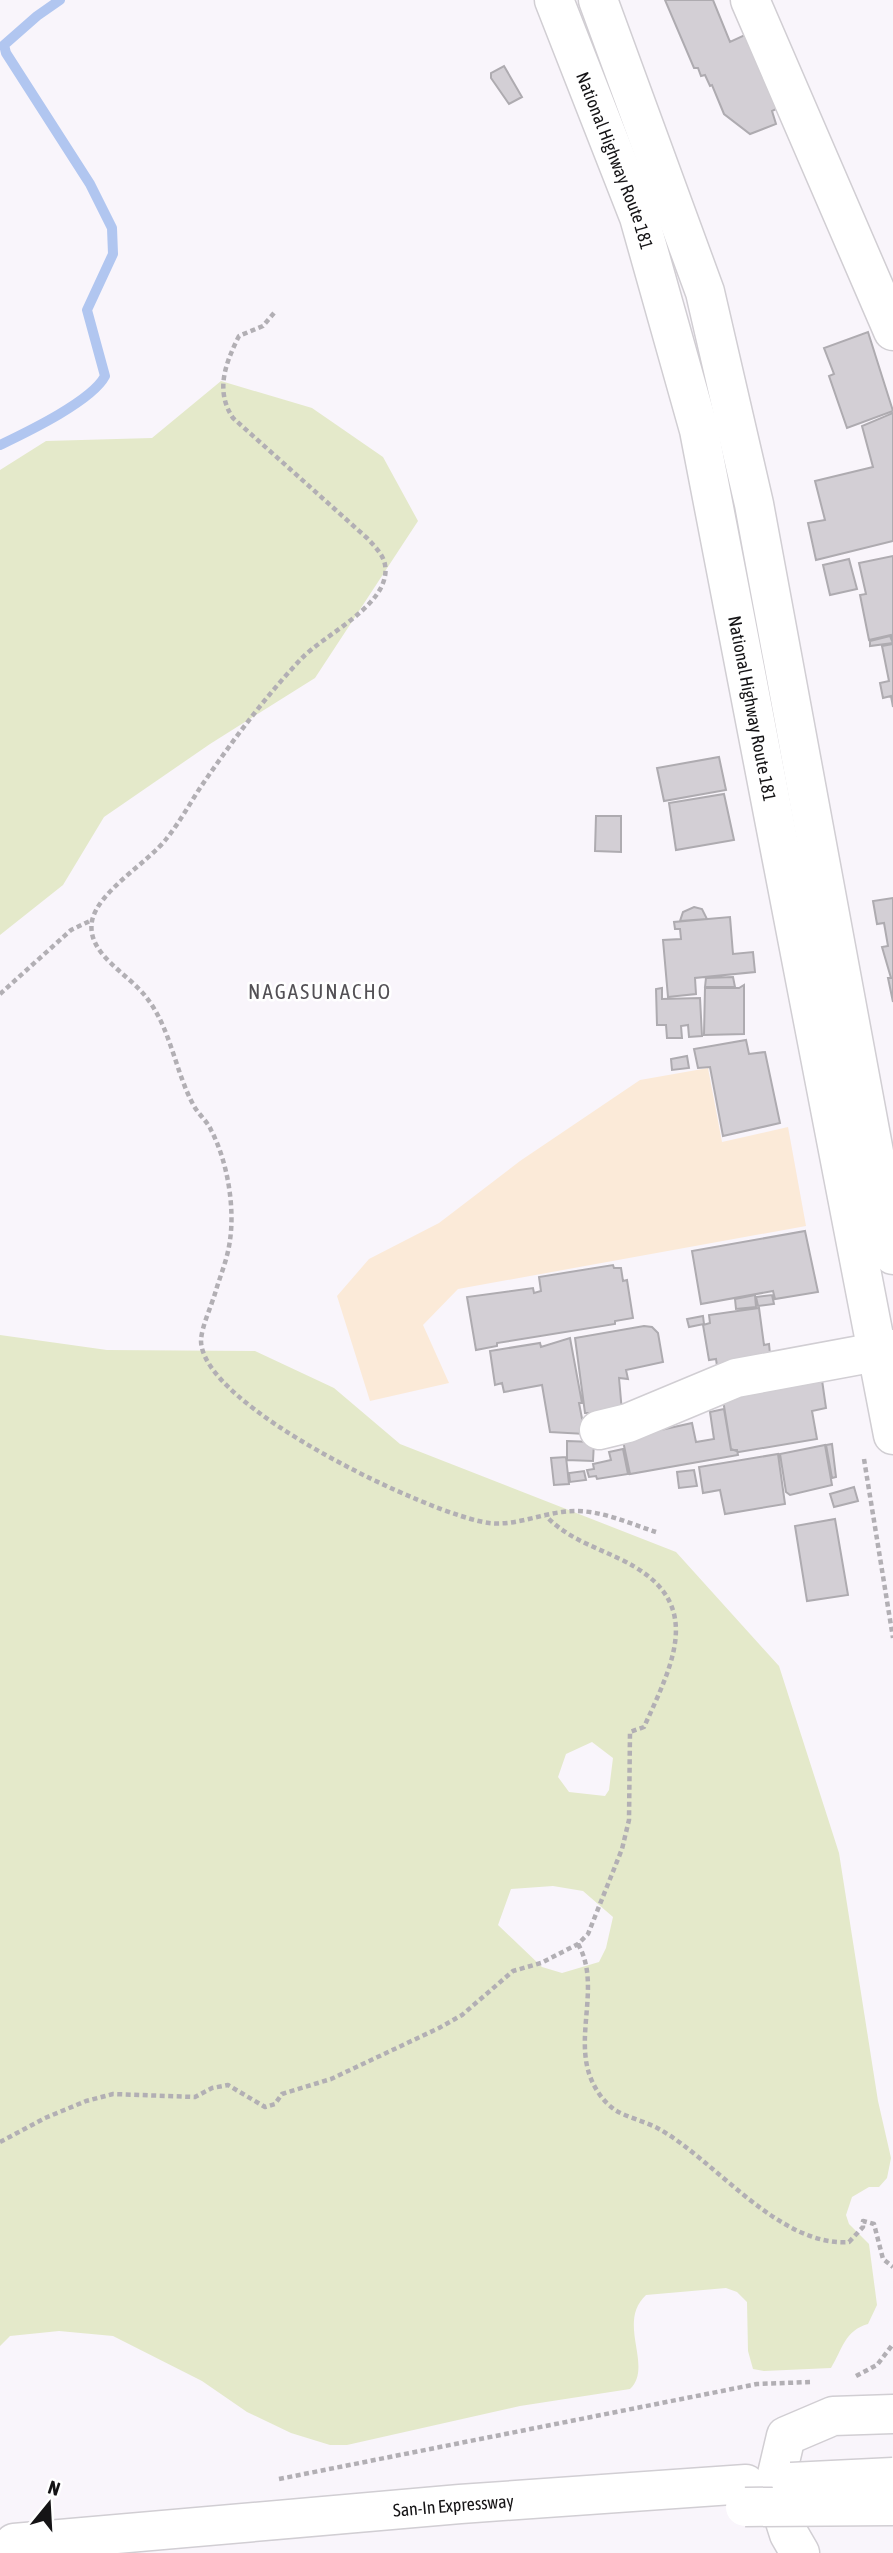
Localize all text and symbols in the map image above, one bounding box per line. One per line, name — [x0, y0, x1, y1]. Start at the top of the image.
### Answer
street label: National Highway Route 181 — [573, 69, 658, 252]
street label: National Highway Route 181 — [725, 614, 781, 803]
district label: NAGASUNACHO — [248, 979, 392, 1003]
north arrow — [14, 2469, 84, 2539]
text: N — [46, 2476, 63, 2500]
street label: San-In Expressway — [392, 2490, 514, 2520]

